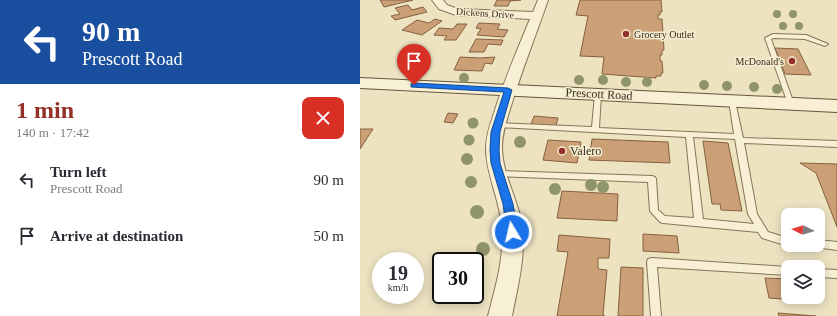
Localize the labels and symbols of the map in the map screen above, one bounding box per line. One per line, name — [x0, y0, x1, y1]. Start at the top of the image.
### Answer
street label: Dickens Drive — [456, 5, 515, 21]
marker: Grocery Outlet — [621, 29, 631, 39]
place label: Grocery Outlet — [634, 29, 694, 40]
pin — [397, 44, 431, 85]
place label: McDonald's — [736, 56, 784, 67]
marker: McDonald's — [787, 56, 797, 66]
street label: Prescott Road — [565, 85, 633, 103]
place label: Valero — [570, 144, 601, 158]
marker: Valero — [557, 146, 567, 156]
north arrow — [781, 208, 825, 252]
position arrow — [491, 211, 533, 253]
speed limit sign: 30 — [432, 252, 484, 304]

